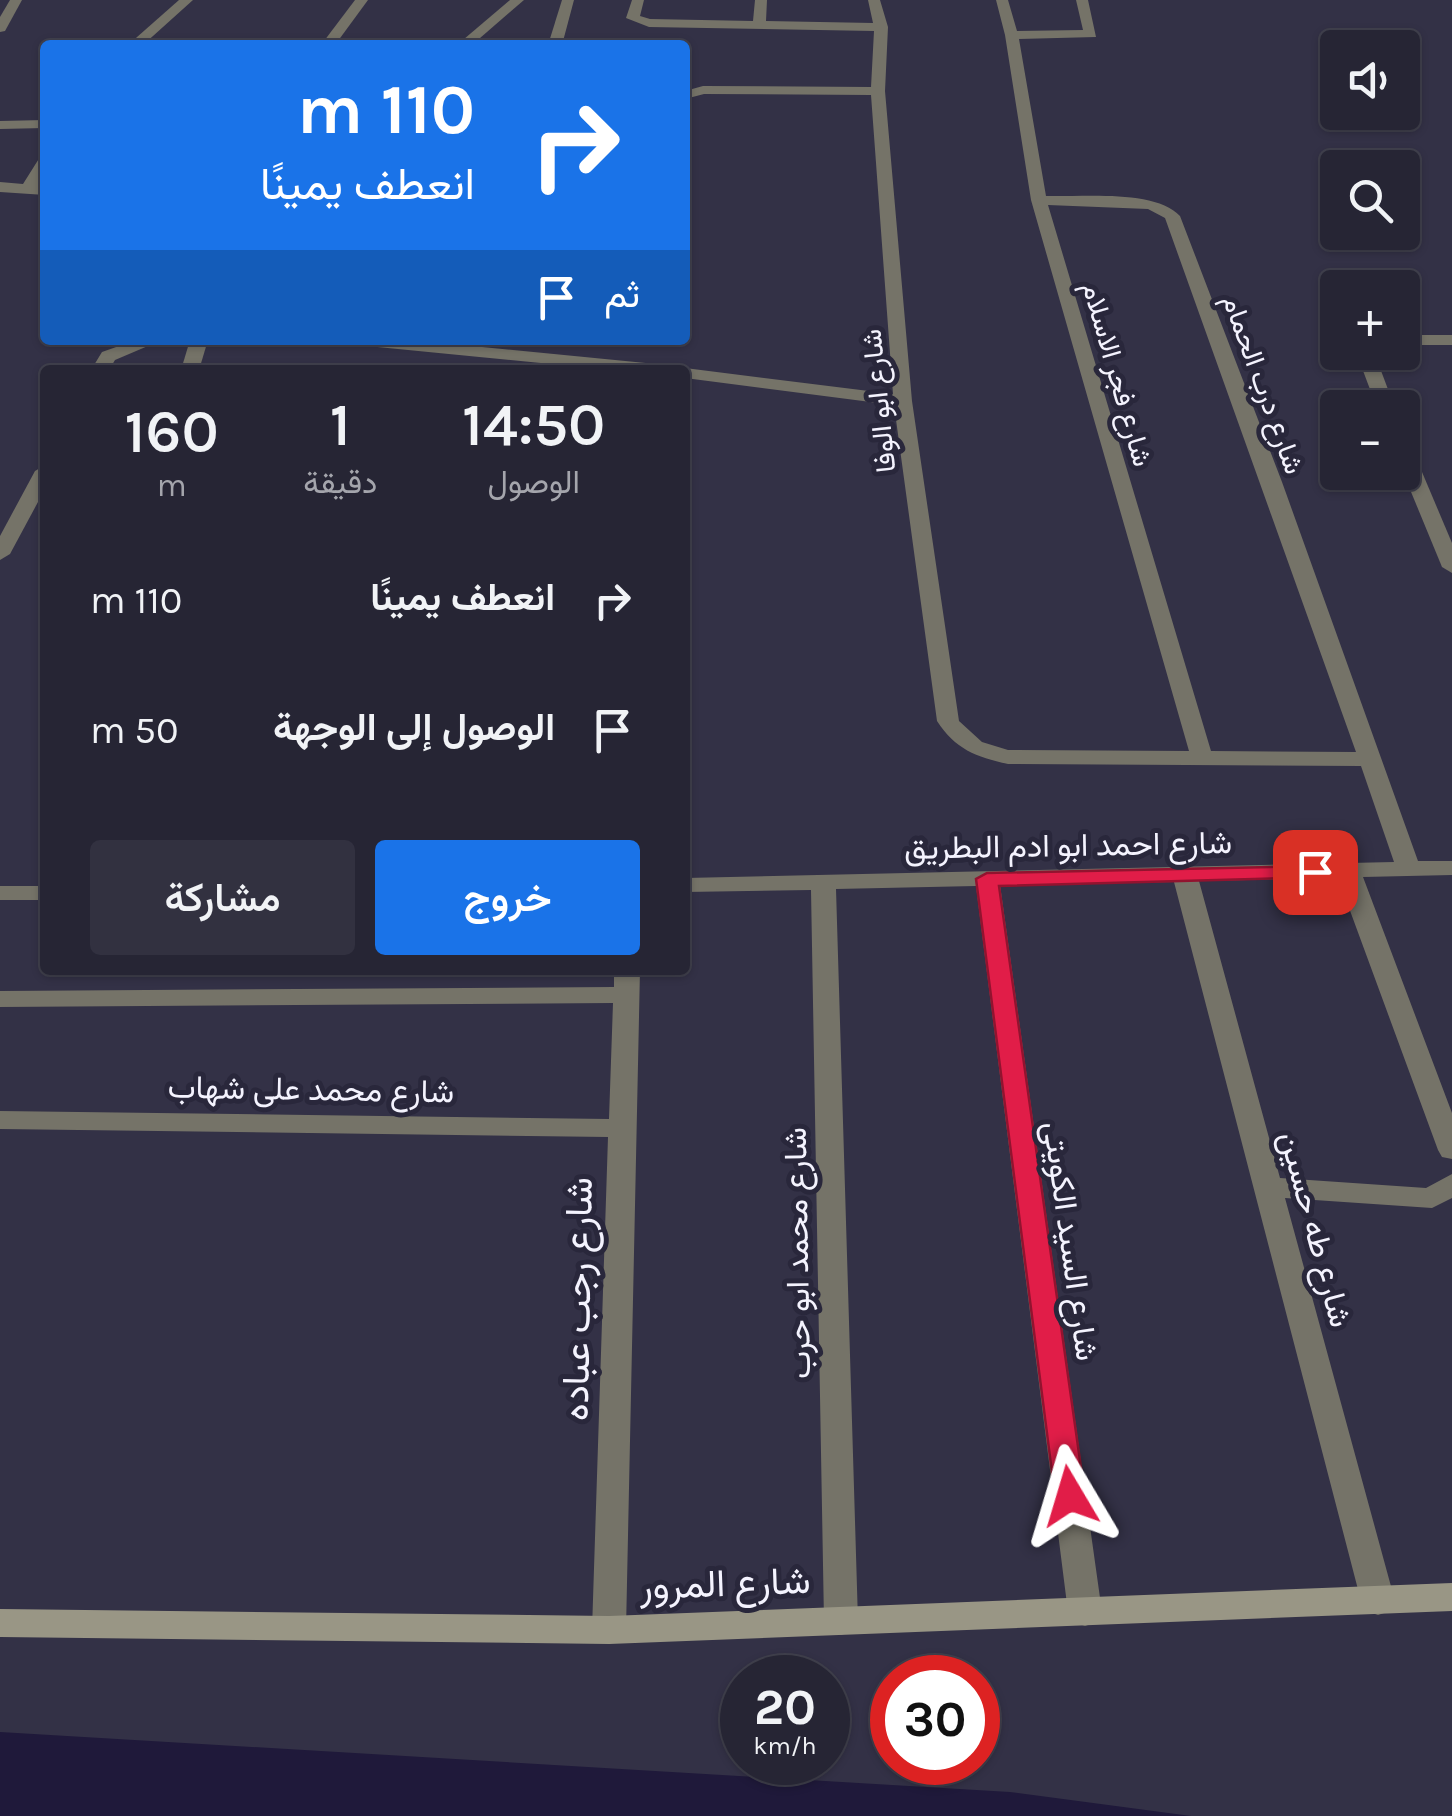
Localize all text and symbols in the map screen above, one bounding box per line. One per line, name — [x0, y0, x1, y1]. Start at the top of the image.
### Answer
map controls — [1320, 30, 1420, 490]
button: sound — [1320, 30, 1420, 130]
text: 110 m — [297, 69, 475, 151]
icon: right — [510, 80, 640, 210]
button: search — [1320, 150, 1420, 250]
text: انعطف يمينًا — [260, 158, 475, 210]
icon: arrive — [529, 270, 584, 325]
button: + — [1320, 270, 1420, 370]
text: ثم — [604, 272, 640, 317]
street label: شارع فجر الاسلام — [1074, 278, 1160, 471]
street label: شارع درب الحمام — [1214, 290, 1311, 479]
street label: شارع ابو الوفا — [855, 327, 904, 474]
text: 1 — [330, 390, 351, 460]
text: 14:50 — [462, 390, 605, 460]
button: − — [1320, 390, 1420, 490]
text: 160 — [125, 397, 219, 467]
text: دقيقة — [303, 464, 377, 501]
text: الوصول — [488, 464, 580, 501]
text: m — [157, 467, 187, 504]
icon: right — [585, 573, 640, 628]
text: انعطف يمينًا — [370, 575, 555, 620]
text: 110 m — [90, 578, 182, 623]
icon: arrive — [585, 703, 640, 758]
text: الوصول إلى الوجهة — [273, 705, 555, 750]
text: 50 m — [90, 708, 179, 753]
street label: شارع احمد ابو ادم البطريق — [904, 824, 1232, 870]
pin — [1273, 830, 1358, 915]
button: مشاركة — [90, 840, 355, 955]
button: خروج — [375, 840, 640, 955]
icon: arrive — [1288, 845, 1343, 900]
street label: شارع محمد على شهاب — [167, 1069, 455, 1113]
street label: شارع السيد الكويتى — [1032, 1119, 1106, 1364]
street label: شارع محمد ابو حرب — [777, 1127, 821, 1379]
street label: شارع طه حسين — [1269, 1127, 1359, 1332]
street label: شارع رجب عباده — [553, 1177, 605, 1421]
position arrow — [1018, 1444, 1122, 1548]
street label: شارع المرور — [638, 1558, 811, 1612]
speed limit sign: 30 — [870, 1655, 1000, 1785]
text: 20 — [754, 1678, 816, 1737]
text: km/h — [753, 1731, 817, 1760]

